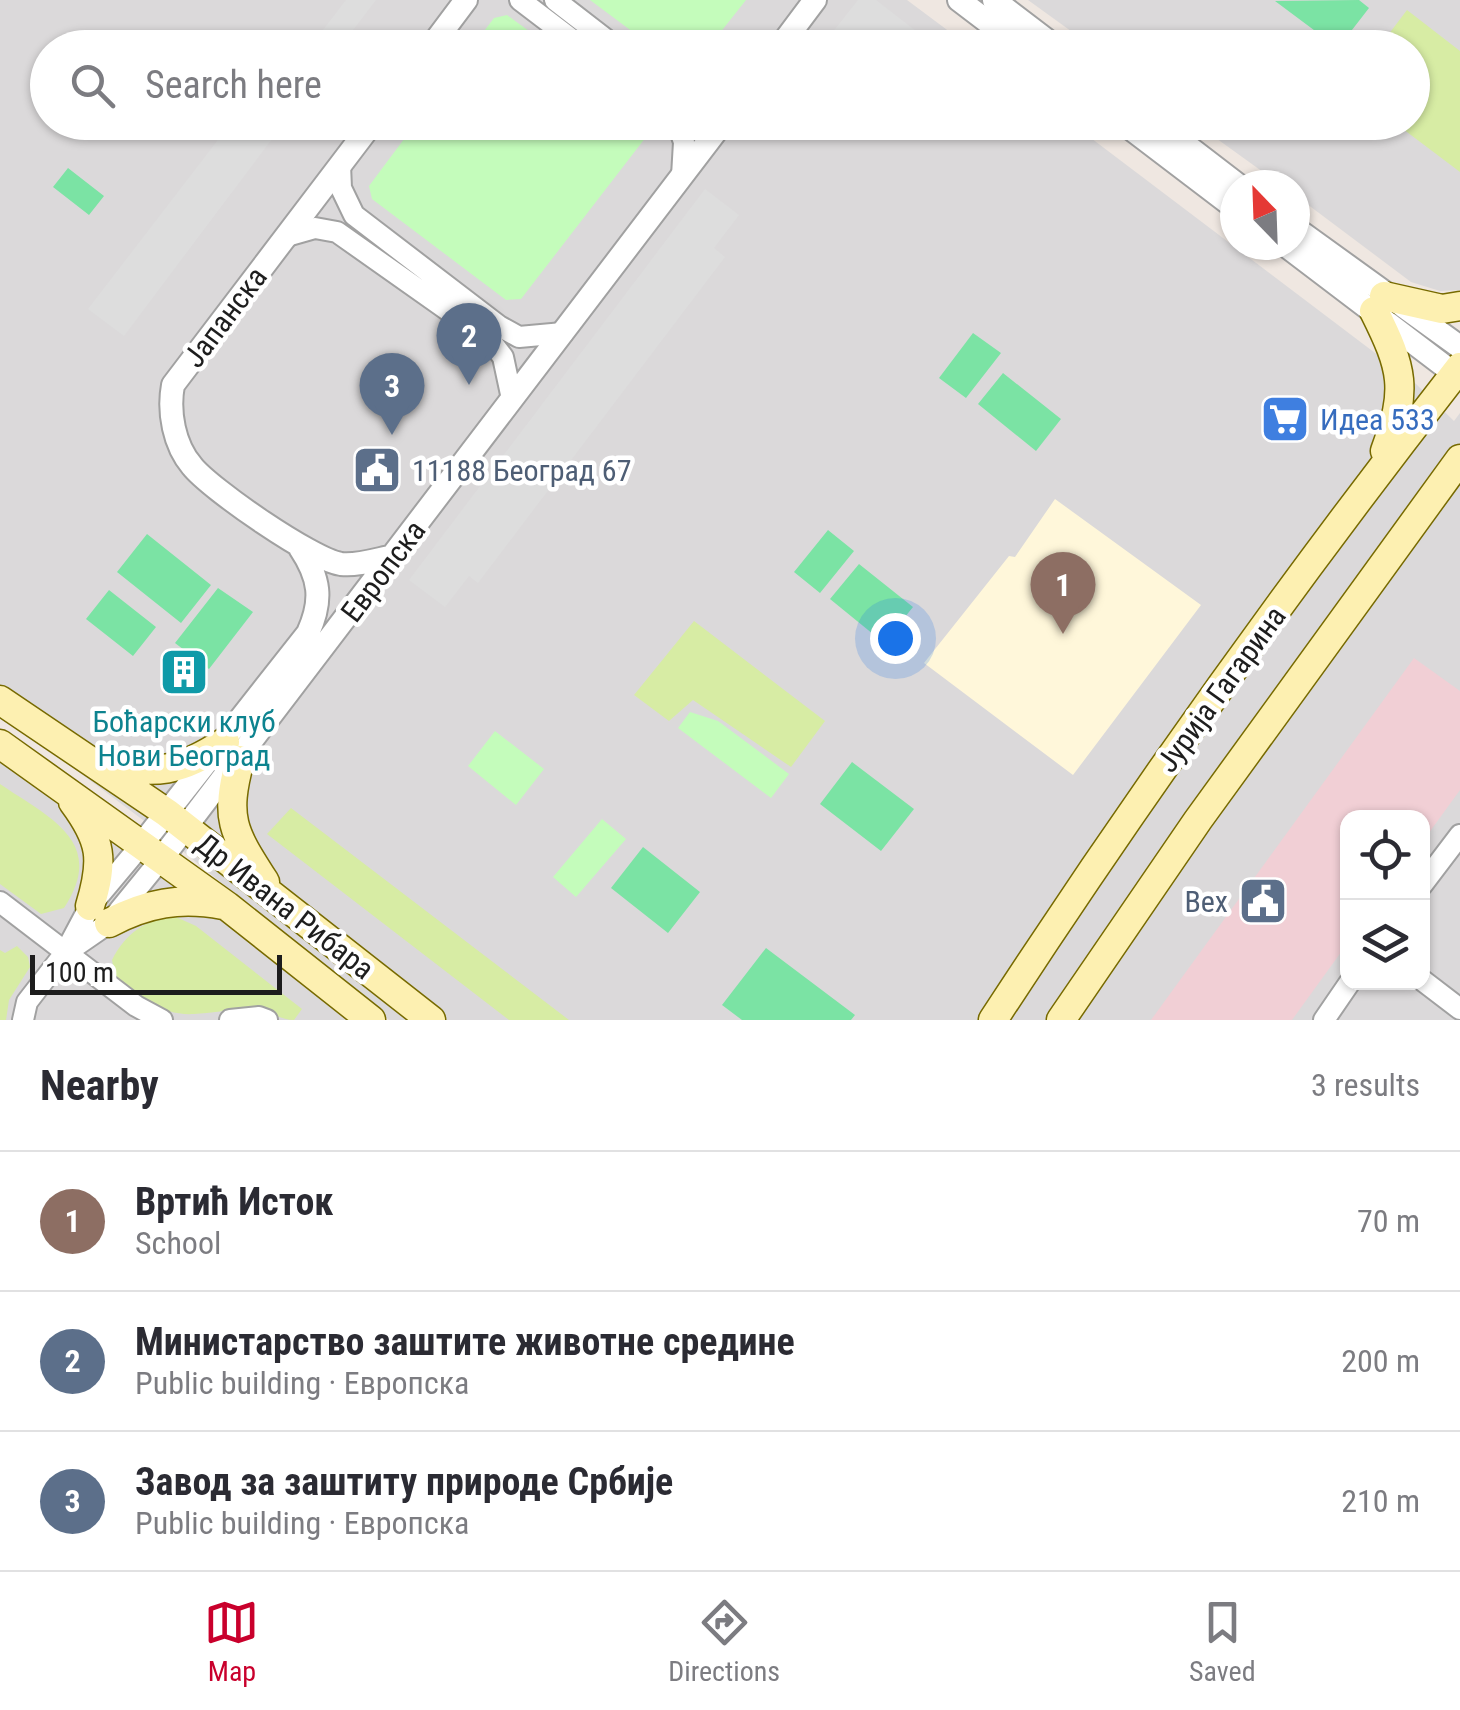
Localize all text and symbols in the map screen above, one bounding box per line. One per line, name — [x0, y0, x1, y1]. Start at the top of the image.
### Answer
search box — [30, 30, 1430, 140]
icon: search — [65, 58, 120, 113]
text: Search here — [145, 63, 322, 107]
north arrow — [1220, 170, 1310, 260]
street label: Јапанска — [176, 260, 274, 374]
pin: 2 — [436, 302, 502, 385]
pin: 3 — [360, 352, 424, 435]
supermarket icon: Идеа 533 — [1259, 393, 1311, 445]
place label: Идеа 533 — [1320, 402, 1435, 437]
public building icon: 11188 Београд 67 — [351, 444, 403, 496]
place label: 11188 Београд 67 — [412, 453, 631, 488]
street label: Европска — [334, 513, 432, 629]
pin: 1 — [1030, 552, 1096, 634]
street label: Јурија Гагарина — [1149, 599, 1293, 779]
your location — [870, 613, 921, 664]
building icon: Боћарски клуб Нови Београд — [158, 646, 210, 698]
place label: Боћарски клуб Нови Београд — [93, 704, 275, 773]
map controls — [1340, 810, 1430, 990]
button: locate — [1340, 810, 1430, 900]
street label: Др Ивана Рибара — [189, 826, 381, 986]
public building icon: Bex — [1237, 875, 1289, 927]
place label: Bex — [1184, 884, 1228, 919]
button: layers — [1340, 900, 1430, 990]
scale bar — [30, 950, 282, 994]
text: 100 m — [45, 956, 114, 989]
text: Nearby — [40, 1061, 159, 1110]
text: 3 results — [1311, 1066, 1420, 1104]
text: Вртић Исток — [135, 1180, 333, 1224]
text: 1 — [64, 1202, 81, 1240]
text: 70 m — [1357, 1202, 1420, 1240]
text: School — [135, 1224, 221, 1262]
text: Министарство заштите животне средине — [135, 1320, 795, 1364]
text: 2 — [64, 1342, 81, 1380]
text: 200 m — [1341, 1342, 1420, 1380]
text: Public building · Европска — [135, 1364, 469, 1402]
text: Завод за заштиту природе Србије — [135, 1460, 673, 1504]
text: 3 — [64, 1482, 81, 1520]
text: 210 m — [1341, 1482, 1420, 1520]
text: Public building · Европска — [135, 1504, 469, 1542]
tab: Map — [204, 1595, 259, 1688]
tab: Directions — [668, 1595, 780, 1688]
tab: Saved — [1189, 1595, 1256, 1688]

